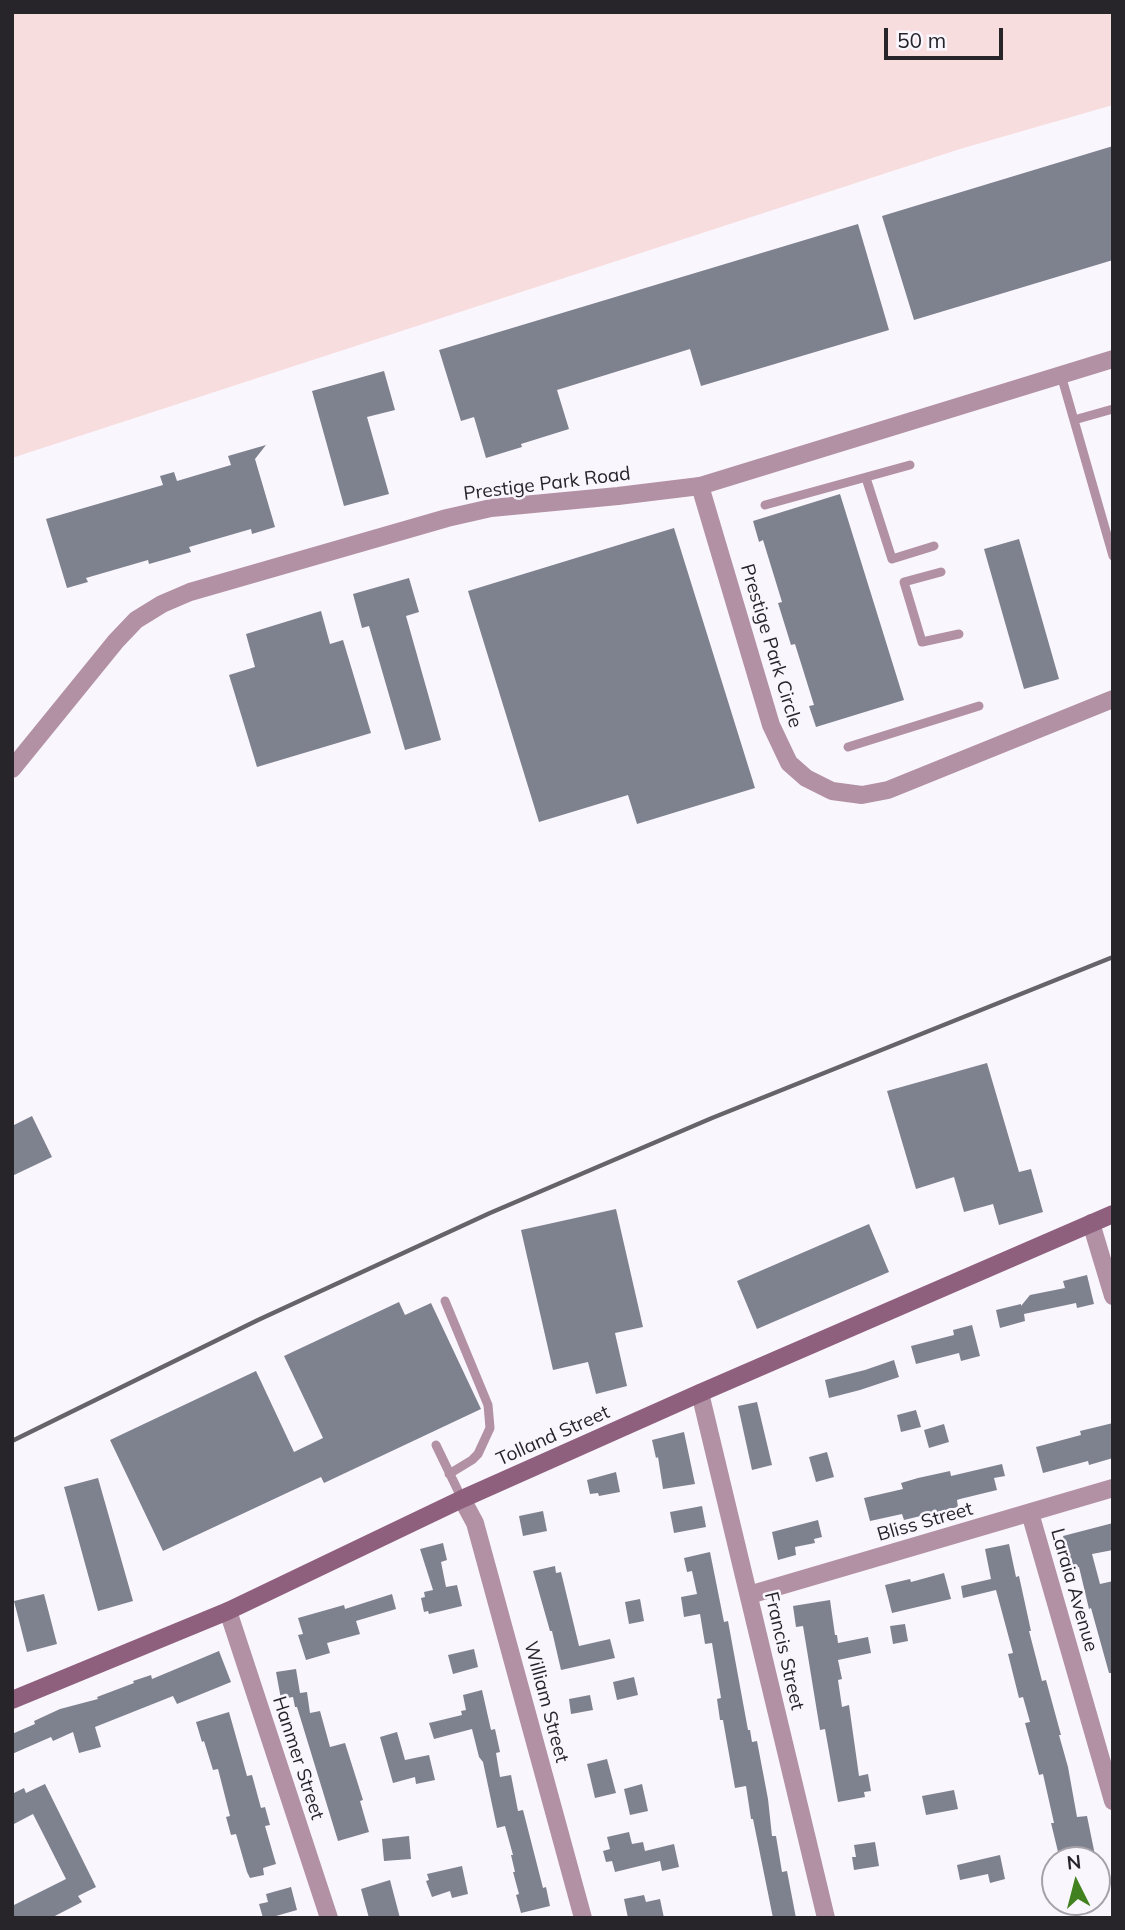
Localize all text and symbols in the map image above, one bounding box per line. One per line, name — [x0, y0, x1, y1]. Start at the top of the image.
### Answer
scale bar — [887, 14, 1006, 58]
text: 50 m — [897, 27, 946, 53]
street label: Prestige Park Road — [462, 462, 632, 506]
street label: Prestige Park Circle — [735, 561, 807, 731]
street label: Tolland Street — [493, 1401, 613, 1471]
street label: Bliss Street — [875, 1497, 975, 1547]
street label: Laraia Avenue — [1046, 1526, 1102, 1654]
street label: Francis Street — [759, 1590, 809, 1712]
street label: William Street — [519, 1639, 573, 1765]
street label: Hanmer Street — [267, 1693, 329, 1823]
north arrow — [1041, 1846, 1111, 1916]
text: N — [1066, 1849, 1082, 1875]

